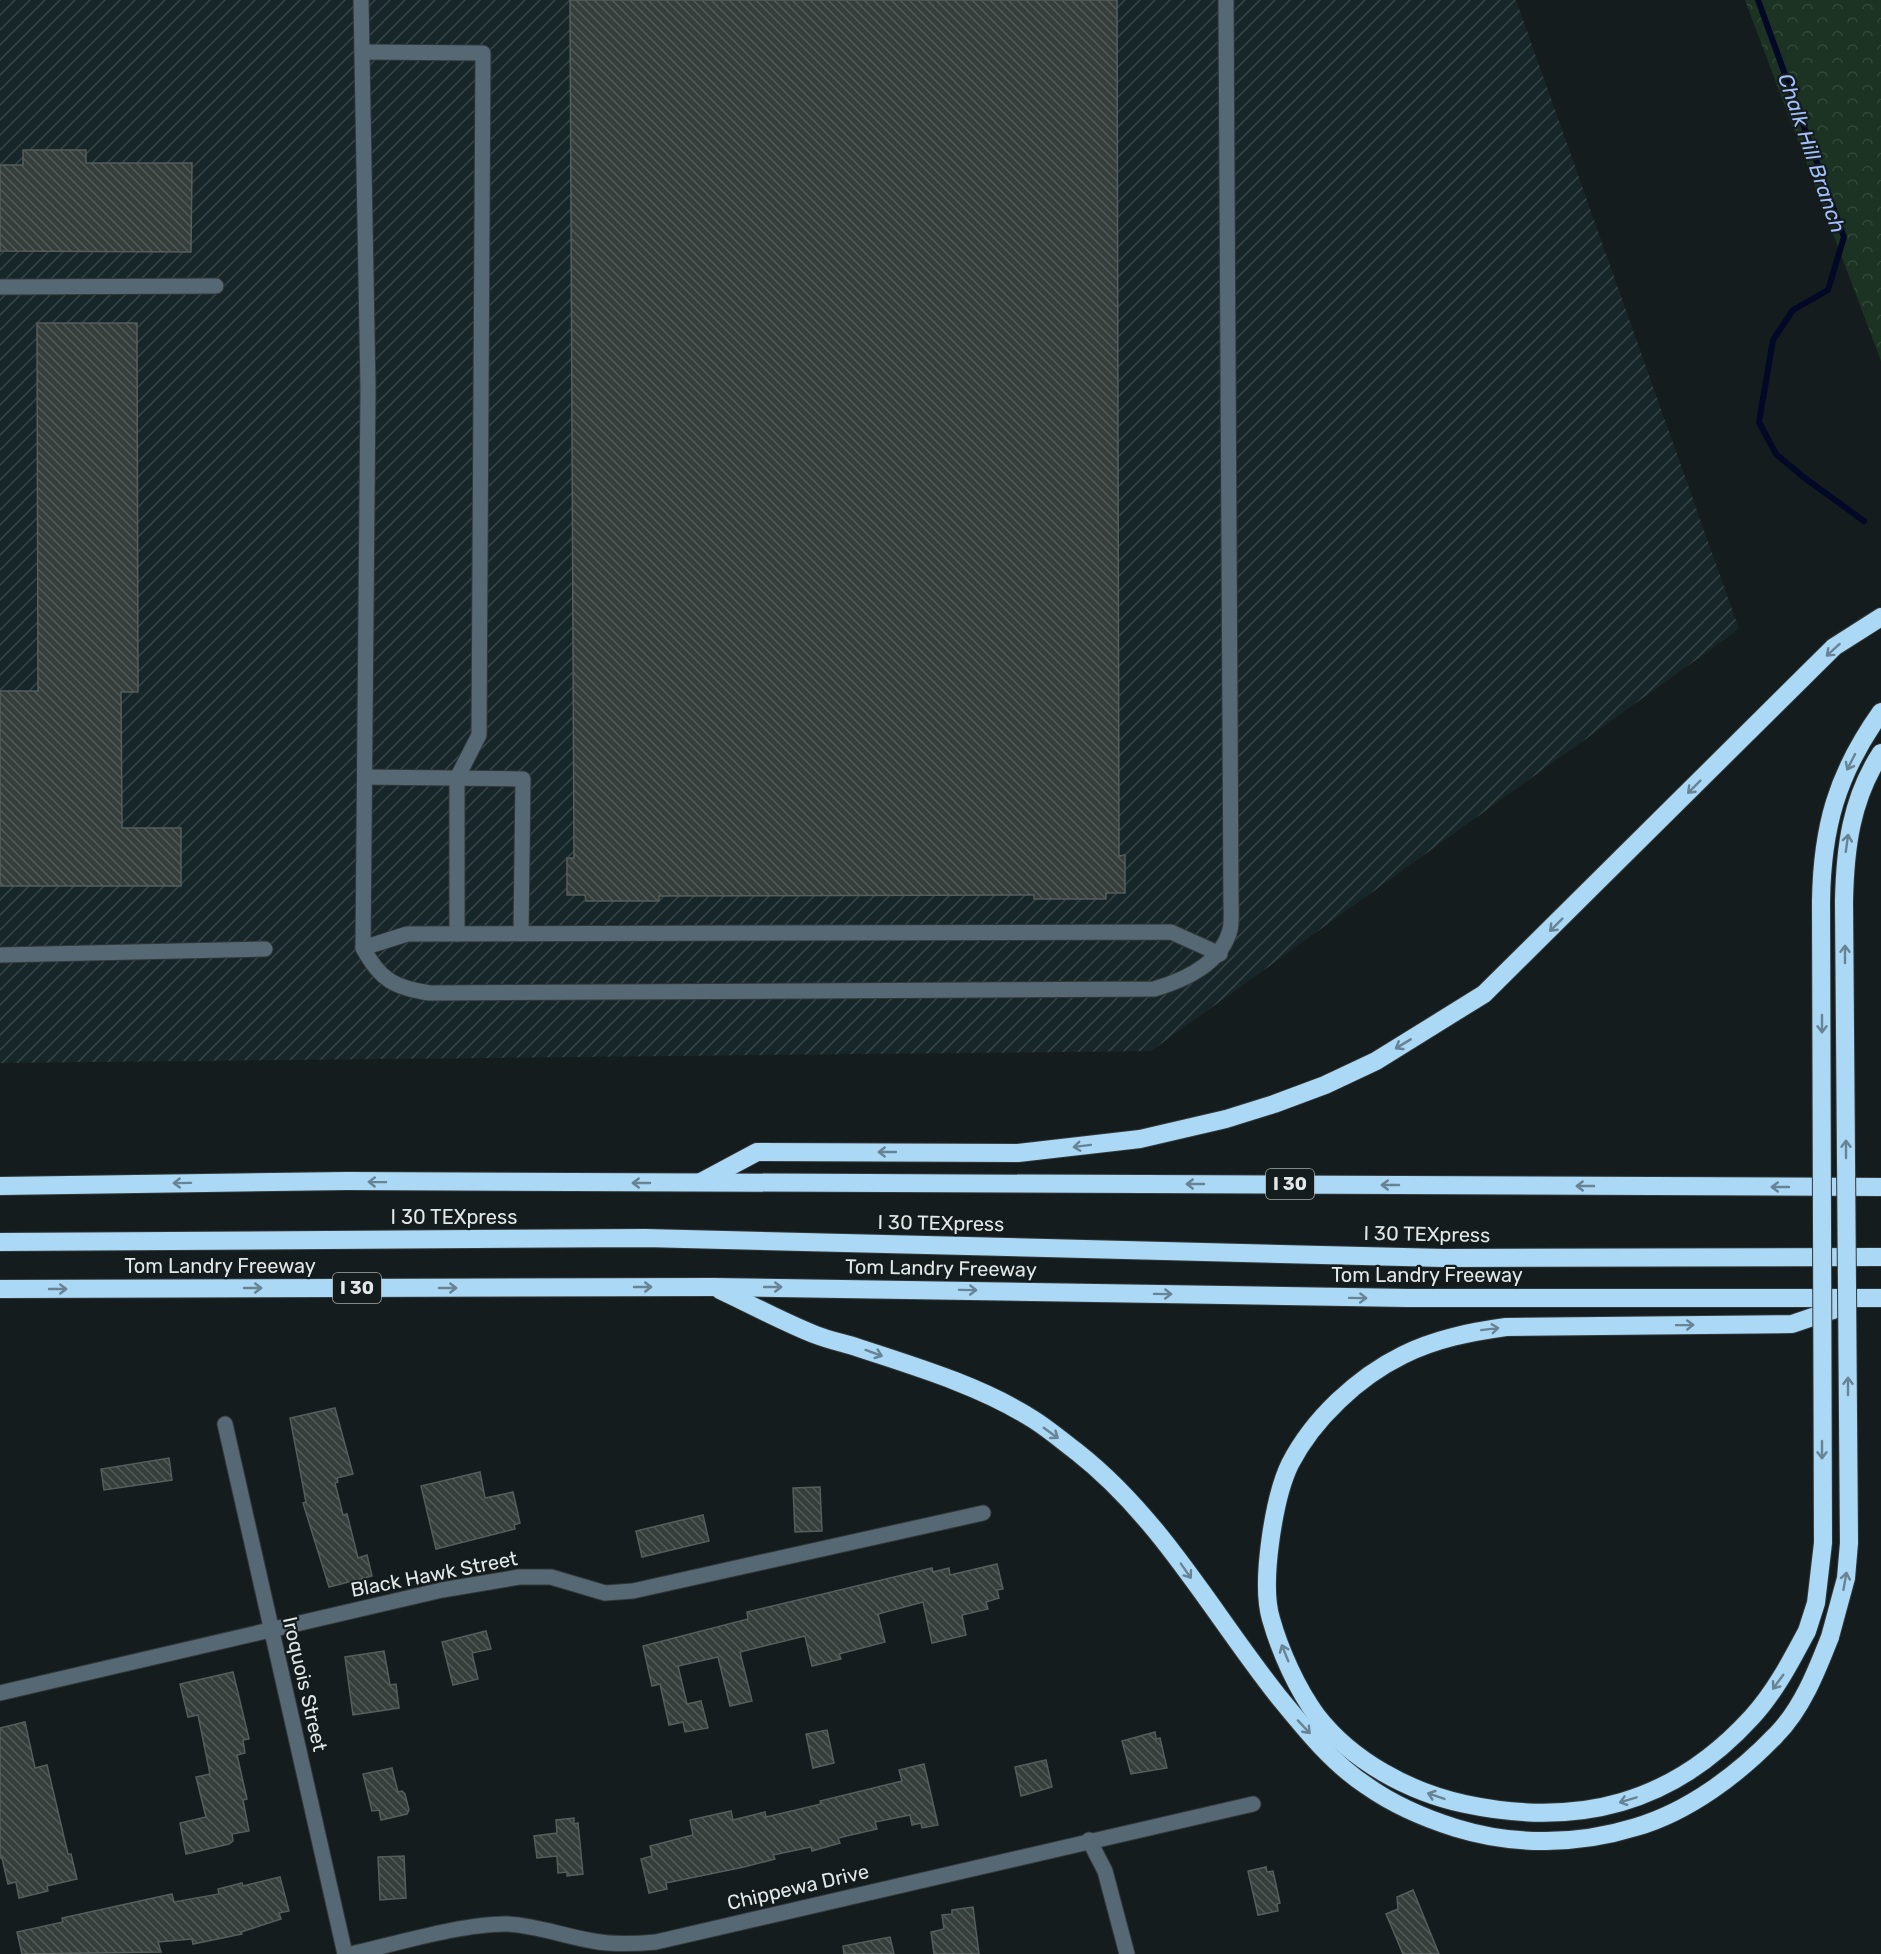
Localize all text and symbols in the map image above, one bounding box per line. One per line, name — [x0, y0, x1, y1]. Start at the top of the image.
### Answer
water label: Chalk Hill Branch — [1773, 70, 1851, 236]
one-way arrow — [1826, 643, 1841, 657]
one-way arrow — [1845, 753, 1856, 771]
one-way arrow — [1687, 780, 1702, 794]
one-way arrow — [1842, 834, 1853, 854]
one-way arrow — [1549, 917, 1564, 932]
one-way arrow — [1839, 944, 1851, 964]
one-way arrow — [1816, 1013, 1828, 1033]
one-way arrow — [1395, 1038, 1412, 1051]
one-way arrow — [1840, 1139, 1852, 1159]
one-way arrow — [1072, 1141, 1092, 1152]
one-way arrow — [877, 1147, 897, 1158]
road number: I 30 — [1266, 1169, 1314, 1199]
one-way arrow — [368, 1176, 388, 1187]
one-way arrow — [173, 1177, 193, 1189]
one-way arrow — [632, 1177, 652, 1189]
one-way arrow — [1186, 1178, 1206, 1190]
one-way arrow — [1381, 1179, 1401, 1191]
one-way arrow — [1576, 1180, 1596, 1192]
one-way arrow — [1771, 1181, 1791, 1193]
street label: I 30 TEXpress — [391, 1205, 517, 1229]
street label: I 30 TEXpress — [877, 1210, 1005, 1236]
street label: I 30 TEXpress — [1363, 1221, 1491, 1247]
street label: Tom Landry Freeway — [124, 1254, 316, 1278]
street label: Tom Landry Freeway — [845, 1254, 1037, 1282]
street label: Tom Landry Freeway — [1331, 1263, 1523, 1287]
road number: I 30 — [333, 1273, 381, 1303]
one-way arrow — [633, 1281, 653, 1293]
one-way arrow — [243, 1282, 263, 1294]
one-way arrow — [438, 1282, 458, 1294]
one-way arrow — [762, 1282, 782, 1293]
one-way arrow — [48, 1283, 68, 1295]
one-way arrow — [957, 1285, 977, 1296]
one-way arrow — [1152, 1288, 1172, 1300]
one-way arrow — [1347, 1292, 1367, 1303]
one-way arrow — [1674, 1319, 1694, 1331]
one-way arrow — [1480, 1323, 1500, 1334]
one-way arrow — [864, 1349, 883, 1360]
one-way arrow — [1842, 1376, 1854, 1396]
one-way arrow — [1042, 1426, 1058, 1439]
one-way arrow — [1816, 1439, 1828, 1459]
street label: Black Hawk Street — [349, 1546, 520, 1602]
one-way arrow — [1180, 1563, 1193, 1579]
one-way arrow — [1839, 1571, 1850, 1591]
street label: Iroquois Street — [278, 1614, 332, 1754]
one-way arrow — [1279, 1645, 1290, 1663]
one-way arrow — [1772, 1673, 1784, 1689]
one-way arrow — [1297, 1719, 1311, 1734]
one-way arrow — [1427, 1789, 1446, 1800]
one-way arrow — [1619, 1795, 1638, 1806]
street label: Chippewa Drive — [725, 1859, 871, 1915]

